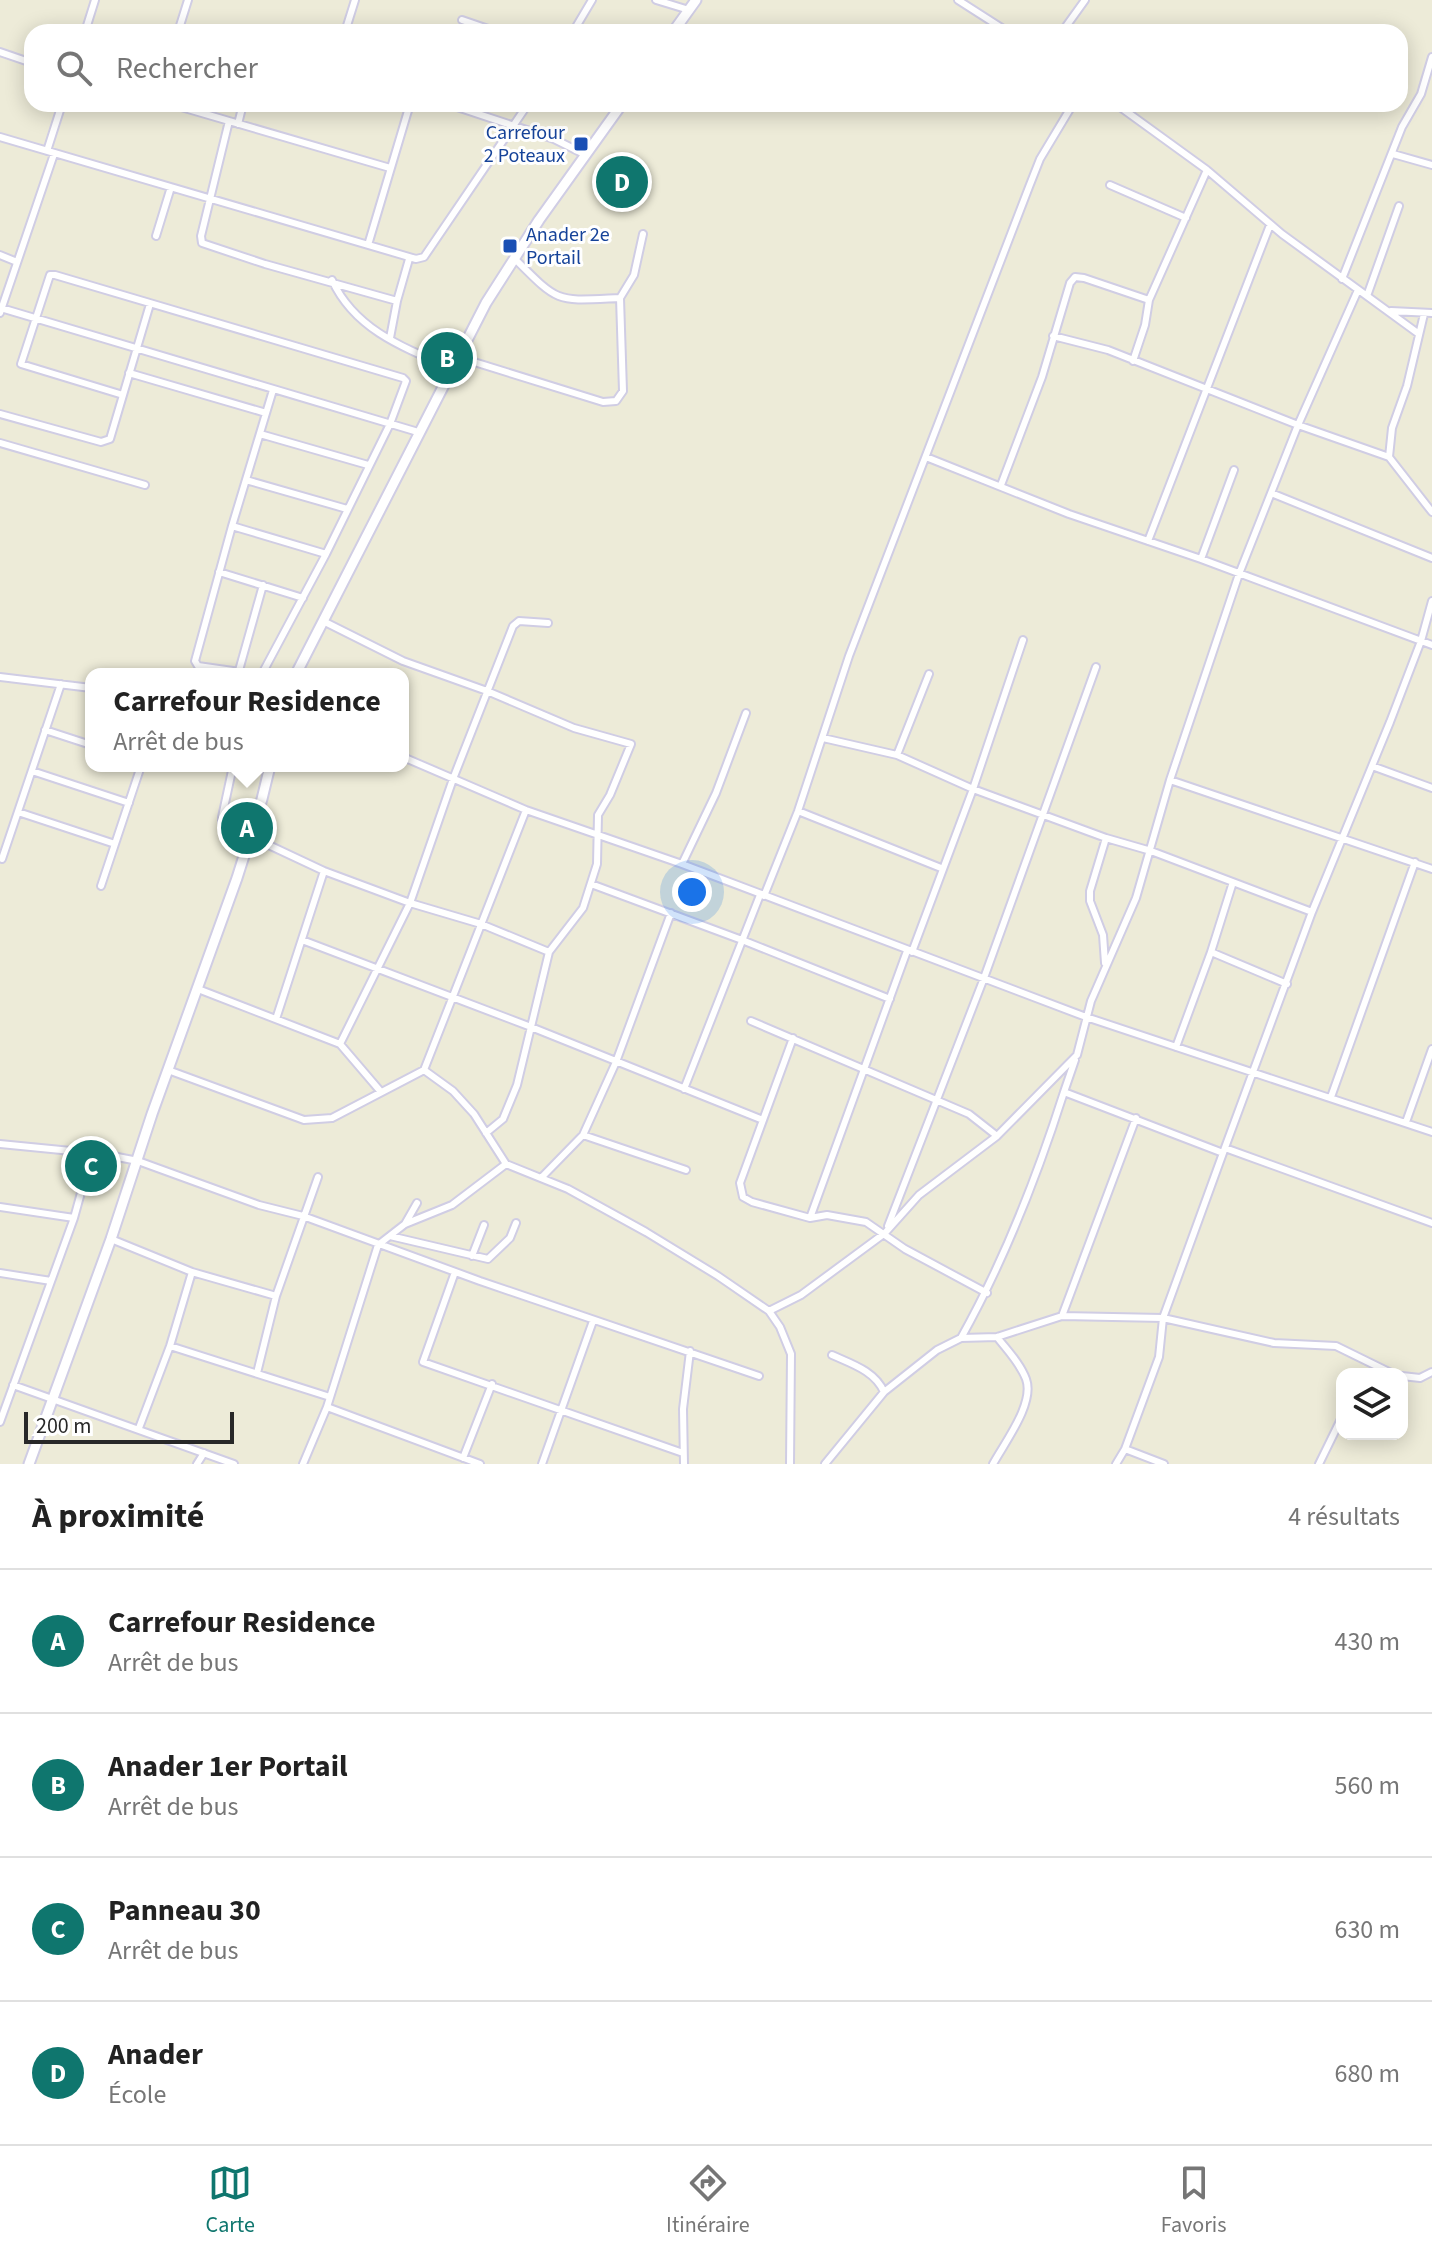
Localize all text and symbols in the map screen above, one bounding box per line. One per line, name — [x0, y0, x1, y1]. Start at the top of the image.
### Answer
search box — [24, 24, 1408, 112]
icon: search — [52, 46, 96, 90]
text: Rechercher — [116, 47, 258, 90]
place label: Carrefour 2 Poteaux — [484, 119, 565, 170]
marker: Carrefour 2 Poteaux — [572, 135, 590, 153]
pin: D — [596, 152, 648, 212]
place label: Anader 2e Portail — [526, 221, 610, 272]
marker: Anader 2e Portail — [501, 237, 519, 255]
pin: B — [421, 328, 473, 388]
popup — [85, 668, 409, 772]
text: Carrefour Residence — [113, 680, 381, 723]
text: Arrêt de bus — [113, 723, 244, 760]
pin: A — [221, 798, 273, 858]
your location — [672, 872, 712, 912]
pin: C — [65, 1136, 117, 1196]
map controls — [1336, 1368, 1408, 1440]
button: layers — [1336, 1368, 1408, 1440]
scale bar — [24, 1408, 234, 1444]
text: 200 m — [36, 1410, 91, 1442]
text: À proximité — [32, 1492, 204, 1541]
text: 4 résultats — [1288, 1498, 1400, 1535]
text: Carrefour Residence — [108, 1601, 376, 1644]
text: A — [51, 1623, 65, 1660]
text: 430 m — [1334, 1623, 1400, 1660]
text: Arrêt de bus — [108, 1644, 238, 1681]
text: Anader 1er Portail — [108, 1745, 348, 1788]
text: B — [50, 1767, 66, 1804]
text: 560 m — [1334, 1767, 1400, 1804]
text: Arrêt de bus — [108, 1788, 238, 1825]
text: Panneau 30 — [108, 1889, 261, 1932]
text: C — [50, 1911, 66, 1948]
text: 630 m — [1334, 1911, 1400, 1948]
text: Arrêt de bus — [108, 1932, 238, 1969]
text: Anader — [108, 2033, 203, 2076]
text: D — [50, 2055, 66, 2092]
text: 680 m — [1334, 2055, 1400, 2092]
text: École — [108, 2076, 166, 2113]
tab: Carte — [206, 2161, 255, 2241]
tab: Itinéraire — [666, 2161, 750, 2241]
tab: Favoris — [1161, 2161, 1226, 2241]

